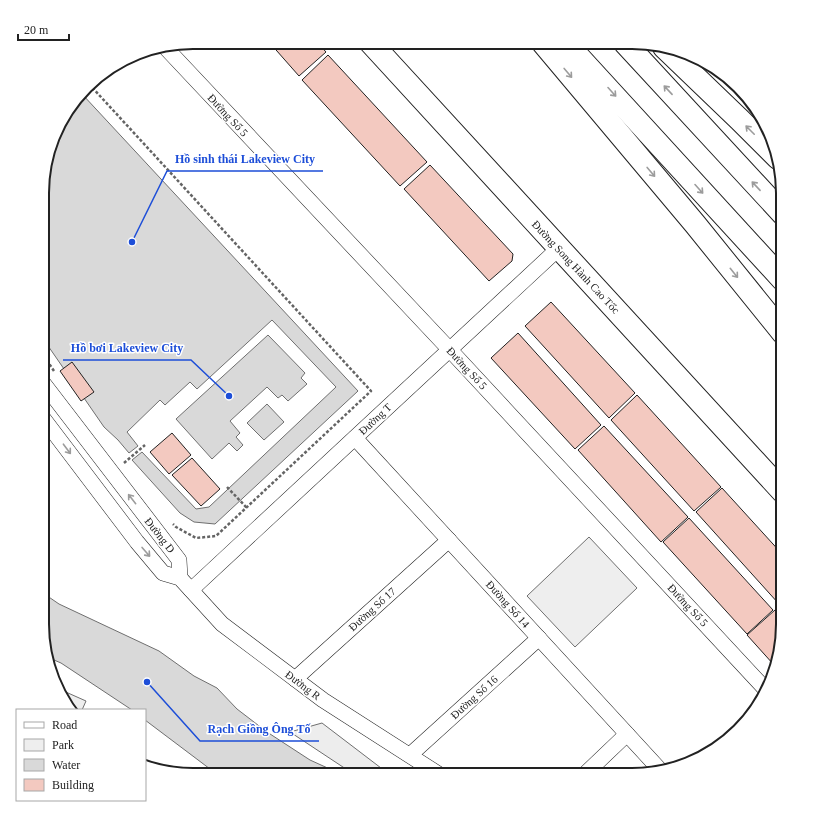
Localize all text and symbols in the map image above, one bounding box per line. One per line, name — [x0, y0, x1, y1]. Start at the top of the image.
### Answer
scale bar — [18, 16, 69, 42]
text: 20 m — [24, 23, 49, 37]
one-way arrow — [563, 67, 572, 78]
one-way arrow — [664, 85, 673, 95]
one-way arrow — [607, 87, 616, 98]
street label: Đường Số 5 — [205, 91, 251, 139]
one-way arrow — [745, 125, 755, 135]
callout: Hồ sinh thái Lakeview City — [167, 147, 323, 171]
text: Hồ sinh thái Lakeview City — [175, 152, 315, 166]
one-way arrow — [647, 167, 656, 178]
one-way arrow — [752, 180, 761, 191]
one-way arrow — [694, 183, 703, 193]
street label: Đường Song Hành Cao Tốc — [530, 218, 622, 316]
one-way arrow — [730, 267, 738, 278]
callout: Hồ bơi Lakeview City — [63, 336, 191, 360]
text: Hồ bơi Lakeview City — [71, 341, 183, 355]
street label: Đường Số 5 — [444, 344, 490, 392]
street label: Đường T — [356, 401, 394, 437]
one-way arrow — [63, 444, 71, 455]
one-way arrow — [128, 494, 137, 505]
street label: Đường D — [143, 515, 178, 555]
one-way arrow — [141, 547, 150, 558]
street label: Đường Số 14 — [484, 578, 532, 630]
street label: Đường Số 5 — [665, 581, 711, 629]
street label: Đường Số 17 — [346, 585, 398, 633]
street label: Đường R — [283, 668, 323, 702]
street label: Đường Số 16 — [448, 673, 500, 721]
legend — [16, 709, 146, 801]
callout: Rạch Giồng Ông Tố — [200, 717, 319, 741]
text: Road — [52, 718, 77, 732]
text: Rạch Giồng Ông Tố — [208, 722, 311, 736]
text: Park — [52, 738, 74, 752]
text: Water — [52, 758, 80, 772]
text: Building — [52, 778, 94, 792]

